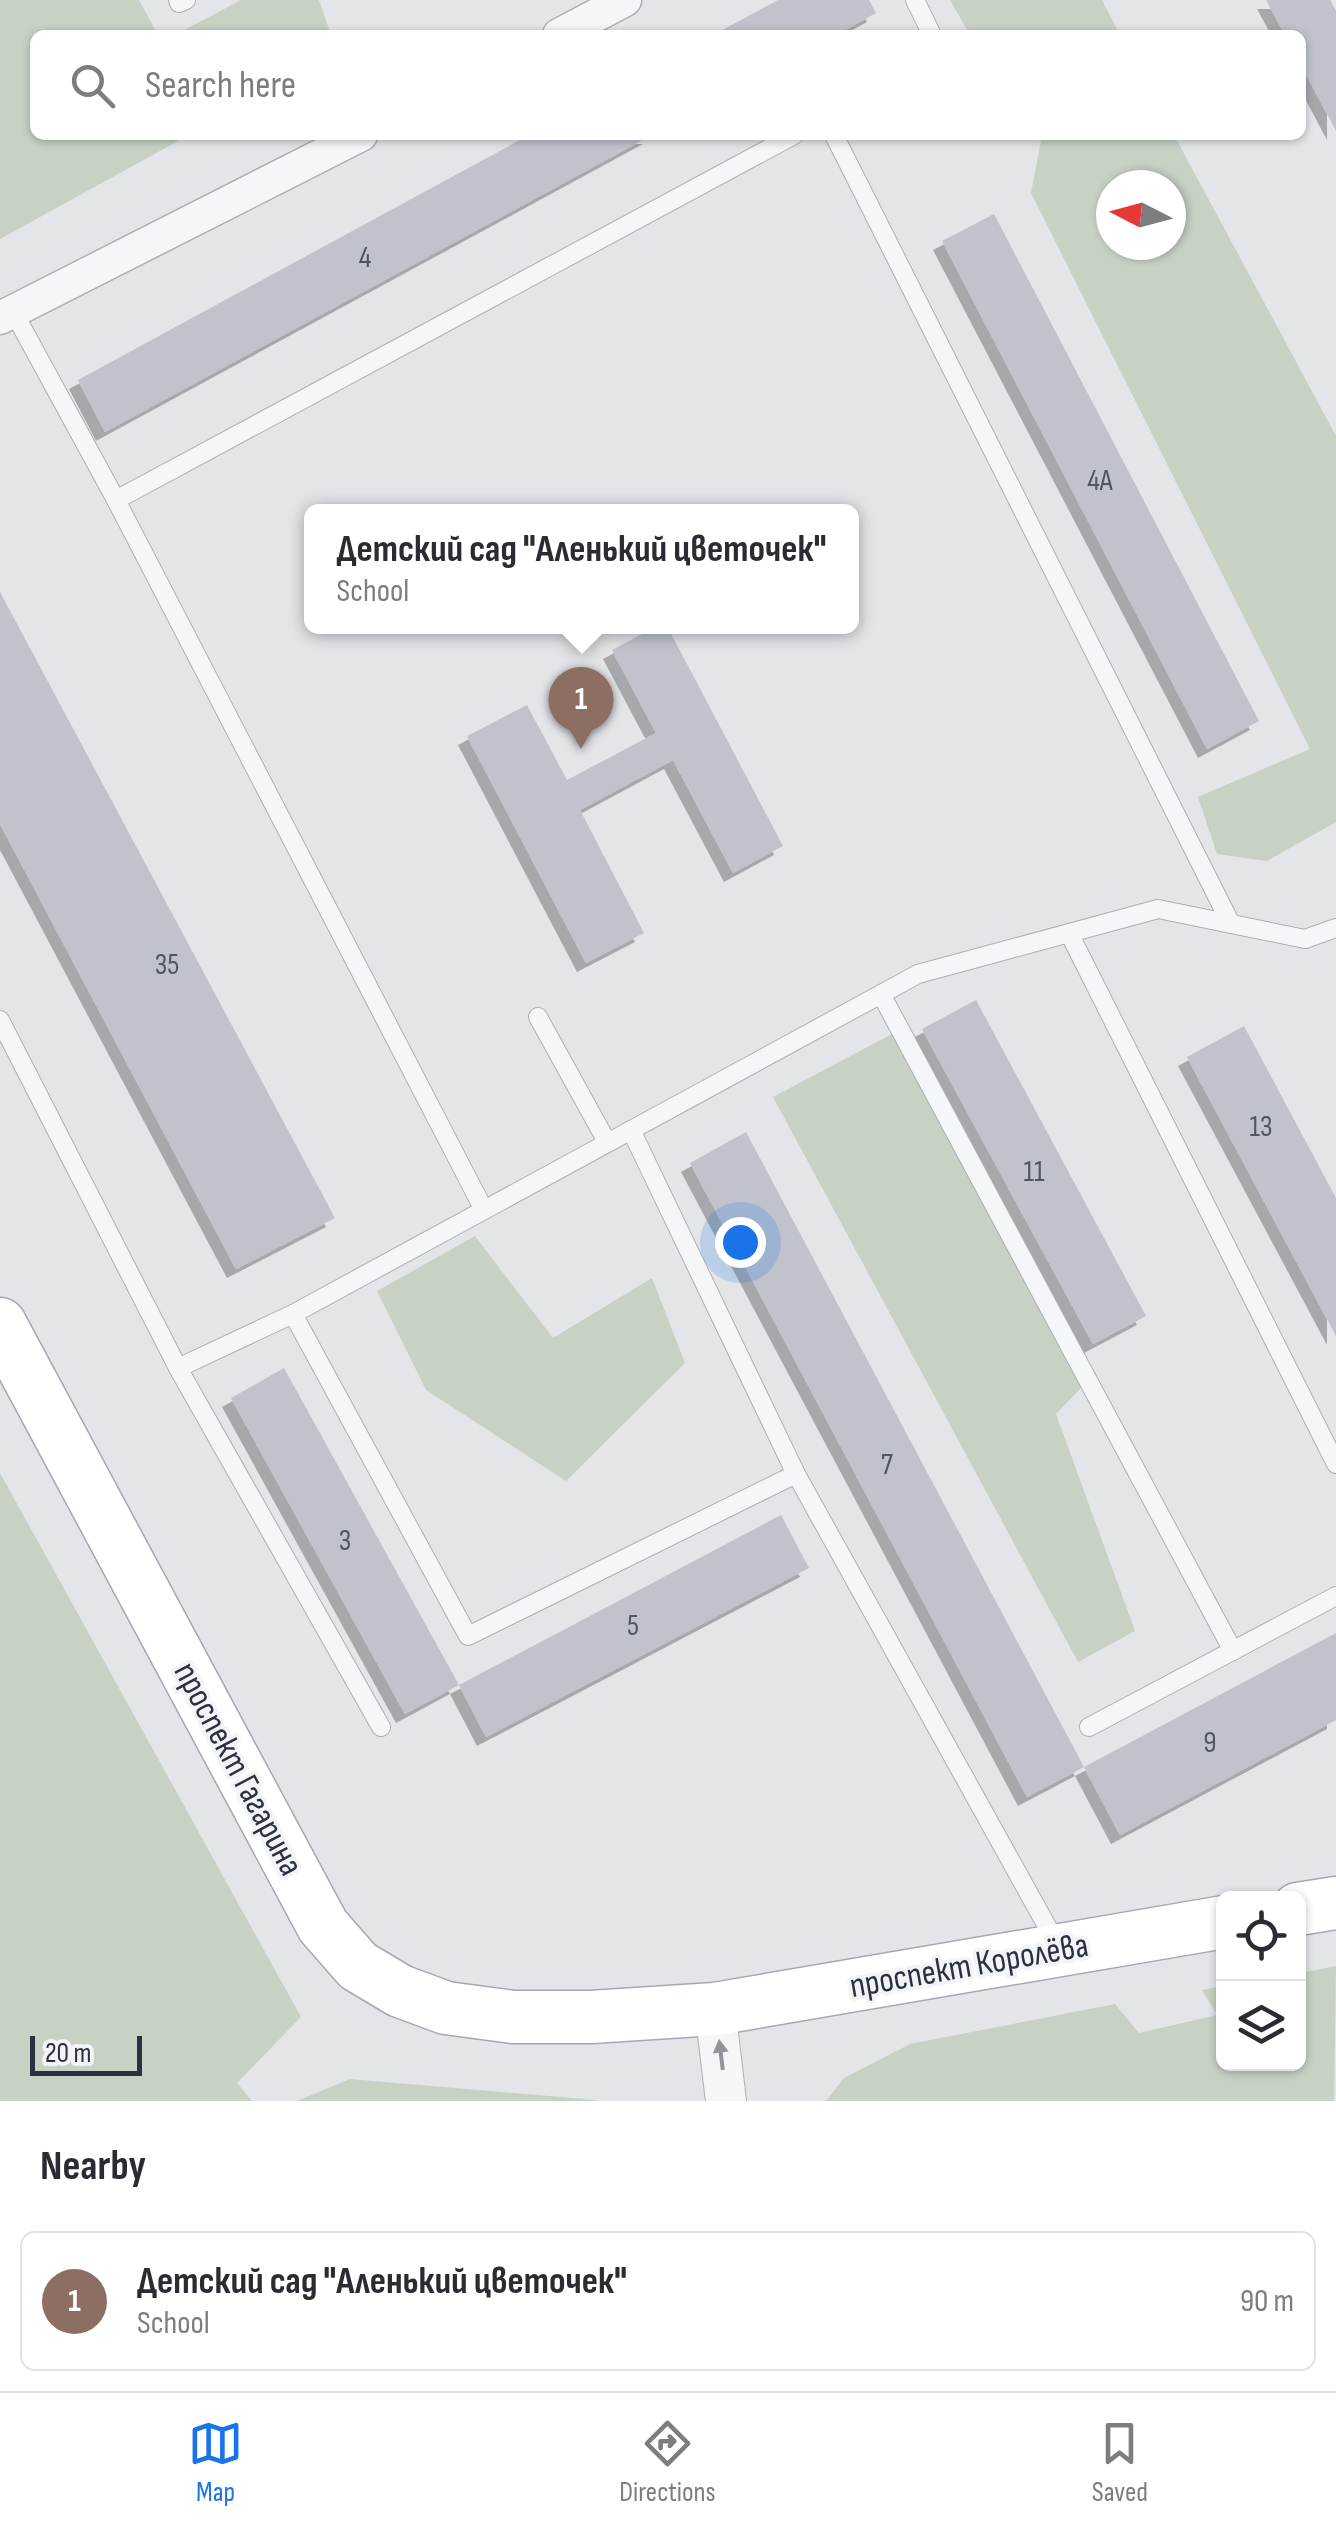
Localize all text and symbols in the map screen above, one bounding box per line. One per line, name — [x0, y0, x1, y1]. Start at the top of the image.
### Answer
search box — [30, 30, 1306, 140]
icon: search — [65, 58, 120, 113]
text: Search here — [145, 63, 296, 108]
north arrow — [1096, 170, 1186, 260]
house number: 4 — [359, 240, 371, 276]
house number: 4А — [1087, 463, 1113, 499]
popup — [304, 504, 859, 634]
text: Детский сад "Аленький цветочек" — [337, 527, 826, 572]
text: School — [337, 572, 409, 611]
pin: 1 — [548, 666, 614, 749]
house number: 35 — [155, 947, 179, 983]
house number: 13 — [1249, 1109, 1273, 1145]
house number: 11 — [1024, 1154, 1045, 1190]
your location — [715, 1217, 766, 1268]
house number: 7 — [881, 1447, 893, 1483]
house number: 3 — [339, 1523, 351, 1559]
house number: 5 — [627, 1608, 639, 1644]
street label: проспект Гагарина — [164, 1655, 312, 1883]
house number: 9 — [1203, 1725, 1217, 1761]
map controls — [1216, 1891, 1306, 2071]
button: locate — [1216, 1891, 1306, 1981]
street label: проспект Королёва — [846, 1924, 1092, 2008]
button: layers — [1216, 1981, 1306, 2071]
scale bar — [30, 2031, 142, 2076]
text: 20 m — [45, 2037, 91, 2070]
one-way arrow — [713, 2039, 729, 2070]
text: Nearby — [40, 2141, 146, 2192]
text: Детский сад "Аленький цветочек" — [137, 2259, 627, 2304]
text: 1 — [68, 2282, 81, 2321]
text: 90 m — [1240, 2282, 1294, 2321]
text: School — [137, 2304, 210, 2343]
tab: Map — [188, 2416, 243, 2509]
tab: Directions — [619, 2416, 716, 2509]
tab: Saved — [1092, 2416, 1148, 2509]

